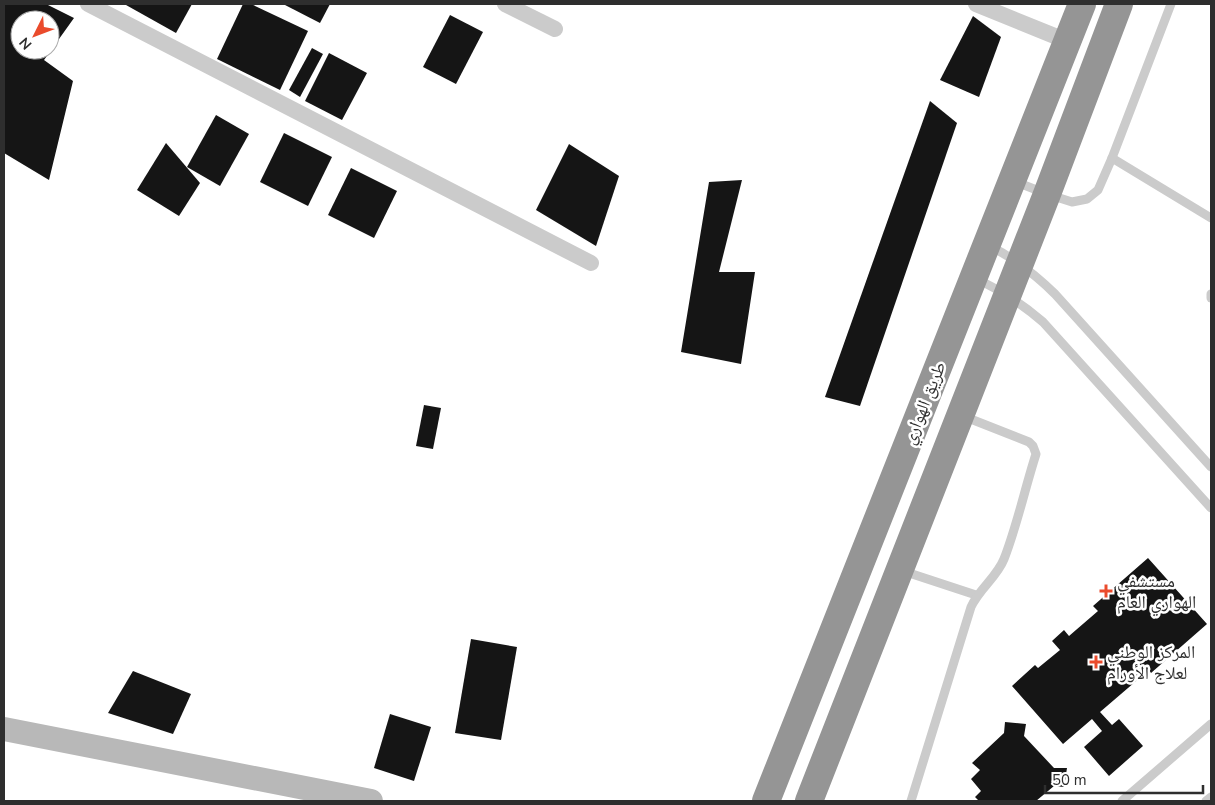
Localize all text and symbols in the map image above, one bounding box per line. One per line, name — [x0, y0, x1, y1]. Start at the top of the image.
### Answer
north arrow — [10, 10, 60, 60]
text: N — [15, 33, 36, 54]
street label: طريق الهواري — [897, 358, 954, 449]
place label: مستشفي الهواري العام — [1117, 569, 1196, 617]
marker: مستشفي الهواري العام — [1099, 584, 1113, 598]
place label: المركز الوطني لعلاج الأورام — [1107, 640, 1195, 685]
marker: المركز الوطني لعلاج الأورام — [1089, 655, 1103, 669]
scale bar — [1045, 762, 1202, 794]
text: 50 m — [1052, 770, 1087, 790]

